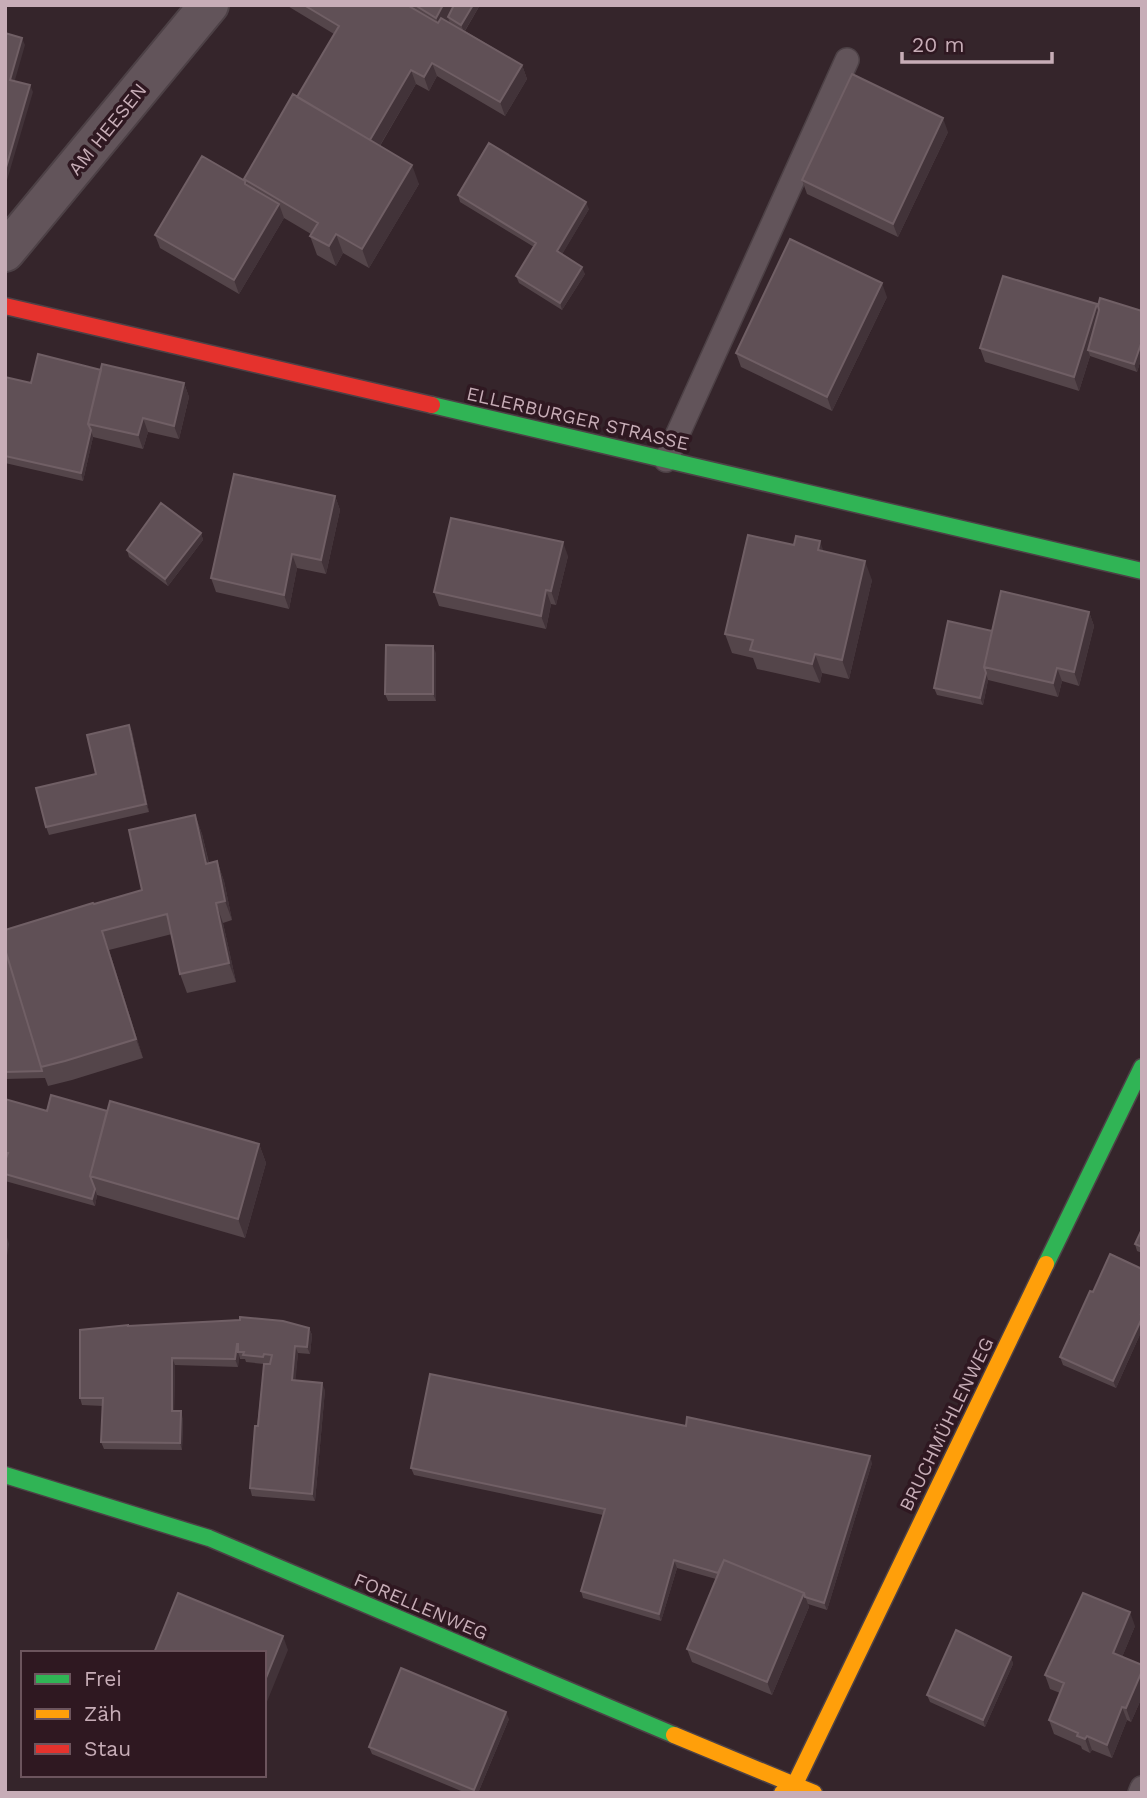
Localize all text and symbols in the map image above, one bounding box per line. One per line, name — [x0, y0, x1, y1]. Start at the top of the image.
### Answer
scale bar — [902, 21, 1052, 65]
text: 20 m — [912, 32, 964, 57]
street label: AM HEESEN — [63, 79, 151, 180]
street label: ELLERBURGER STRASSE — [464, 382, 691, 455]
street label: BRUCHMÜHLENWEG — [894, 1334, 999, 1515]
street label: FORELLENWEG — [351, 1568, 491, 1645]
legend — [21, 1651, 266, 1777]
text: Frei — [84, 1666, 122, 1691]
text: Zäh — [84, 1701, 122, 1726]
text: Stau — [84, 1736, 131, 1761]

